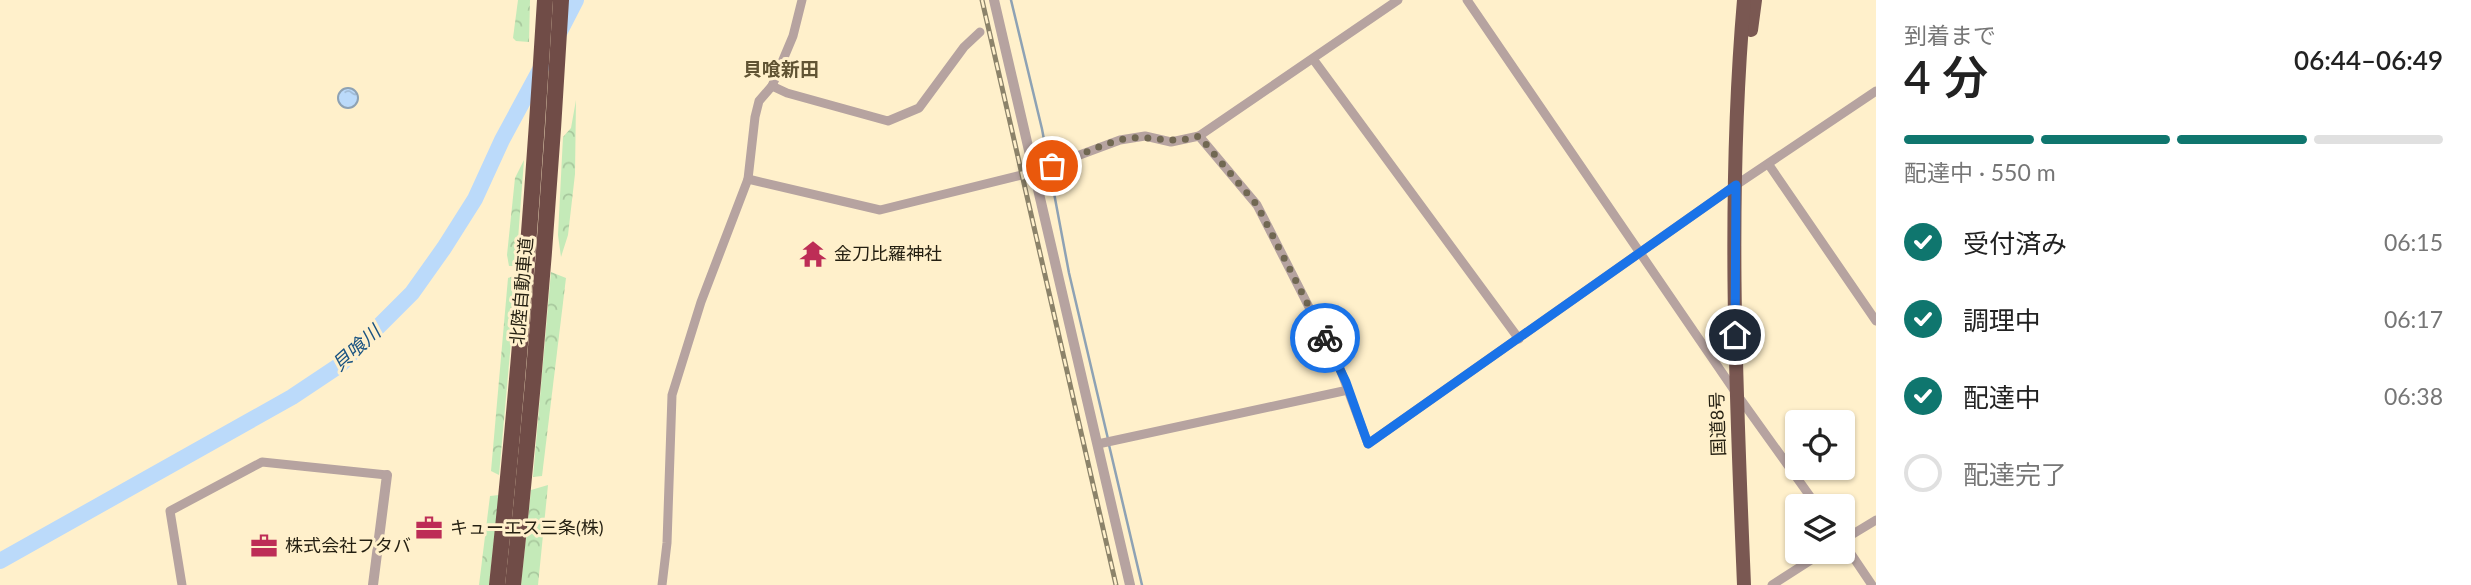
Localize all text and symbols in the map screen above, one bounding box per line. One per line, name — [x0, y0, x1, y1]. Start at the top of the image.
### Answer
text: 到着まで — [1904, 21, 1996, 49]
text: 06:44–06:49 — [2294, 44, 2443, 76]
text: 4 分 — [1904, 49, 1988, 104]
district label: 貝喰新田 — [743, 57, 819, 80]
pin — [1022, 136, 1082, 196]
icon: bag — [1033, 147, 1071, 185]
text: 配達中 · 550 m — [1904, 158, 2056, 186]
icon: check — [1904, 223, 1942, 261]
text: 受付済み — [1963, 227, 2067, 259]
text: 06:15 — [2384, 228, 2443, 256]
street label: 北陸自動車道 — [505, 236, 537, 346]
temple icon: 金刀比羅神社 — [798, 239, 828, 269]
place label: 金刀比羅神社 — [834, 242, 942, 264]
icon: check — [1904, 300, 1942, 338]
courier — [1290, 303, 1360, 373]
text: 調理中 — [1963, 304, 2041, 336]
pin — [1705, 305, 1765, 365]
text: 06:17 — [2384, 305, 2443, 333]
icon: home — [1716, 316, 1754, 354]
water label: 貝喰川 — [327, 319, 386, 375]
icon: bike — [1306, 319, 1344, 357]
icon: check — [1904, 377, 1942, 415]
text: 配達中 — [1963, 381, 2041, 413]
text: 06:38 — [2384, 382, 2443, 410]
street label: 国道8号 — [1705, 391, 1729, 457]
map controls — [1785, 410, 1855, 564]
button: locate — [1785, 410, 1855, 480]
text: 配達完了 — [1963, 458, 2067, 490]
button: layers — [1785, 494, 1855, 564]
office icon: キューエス三条(株) — [414, 513, 444, 543]
place label: キューエス三条(株) — [450, 516, 604, 538]
office icon: 株式会社フタバ — [249, 531, 279, 561]
place label: 株式会社フタバ — [285, 534, 411, 556]

